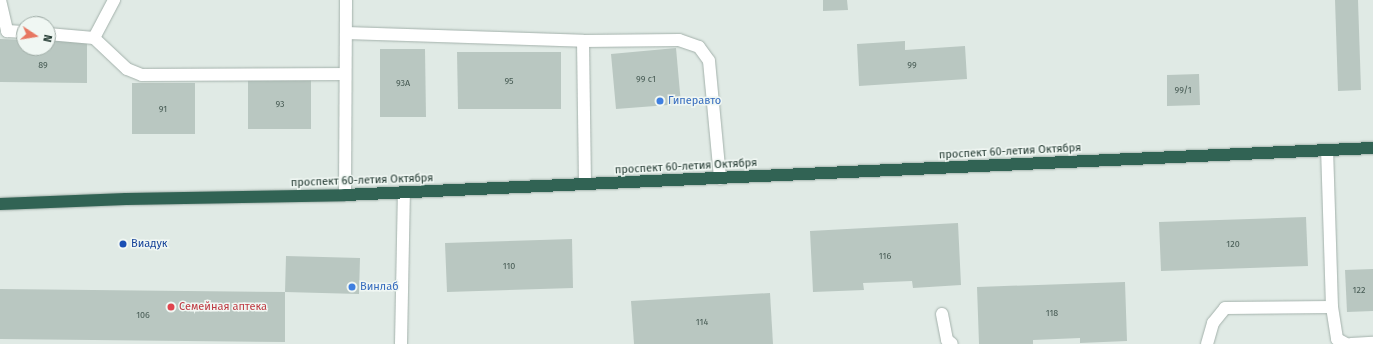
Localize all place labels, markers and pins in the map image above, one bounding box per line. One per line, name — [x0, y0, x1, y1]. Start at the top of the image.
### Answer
place label: Гиперавто — [668, 94, 721, 108]
marker: Гиперавто — [655, 96, 665, 106]
place label: Виадук — [131, 237, 168, 251]
marker: Виадук — [118, 239, 128, 249]
place label: Винлаб — [360, 280, 398, 294]
marker: Винлаб — [347, 282, 357, 292]
place label: Семейная аптека — [179, 300, 267, 314]
marker: Семейная аптека — [166, 302, 176, 312]

